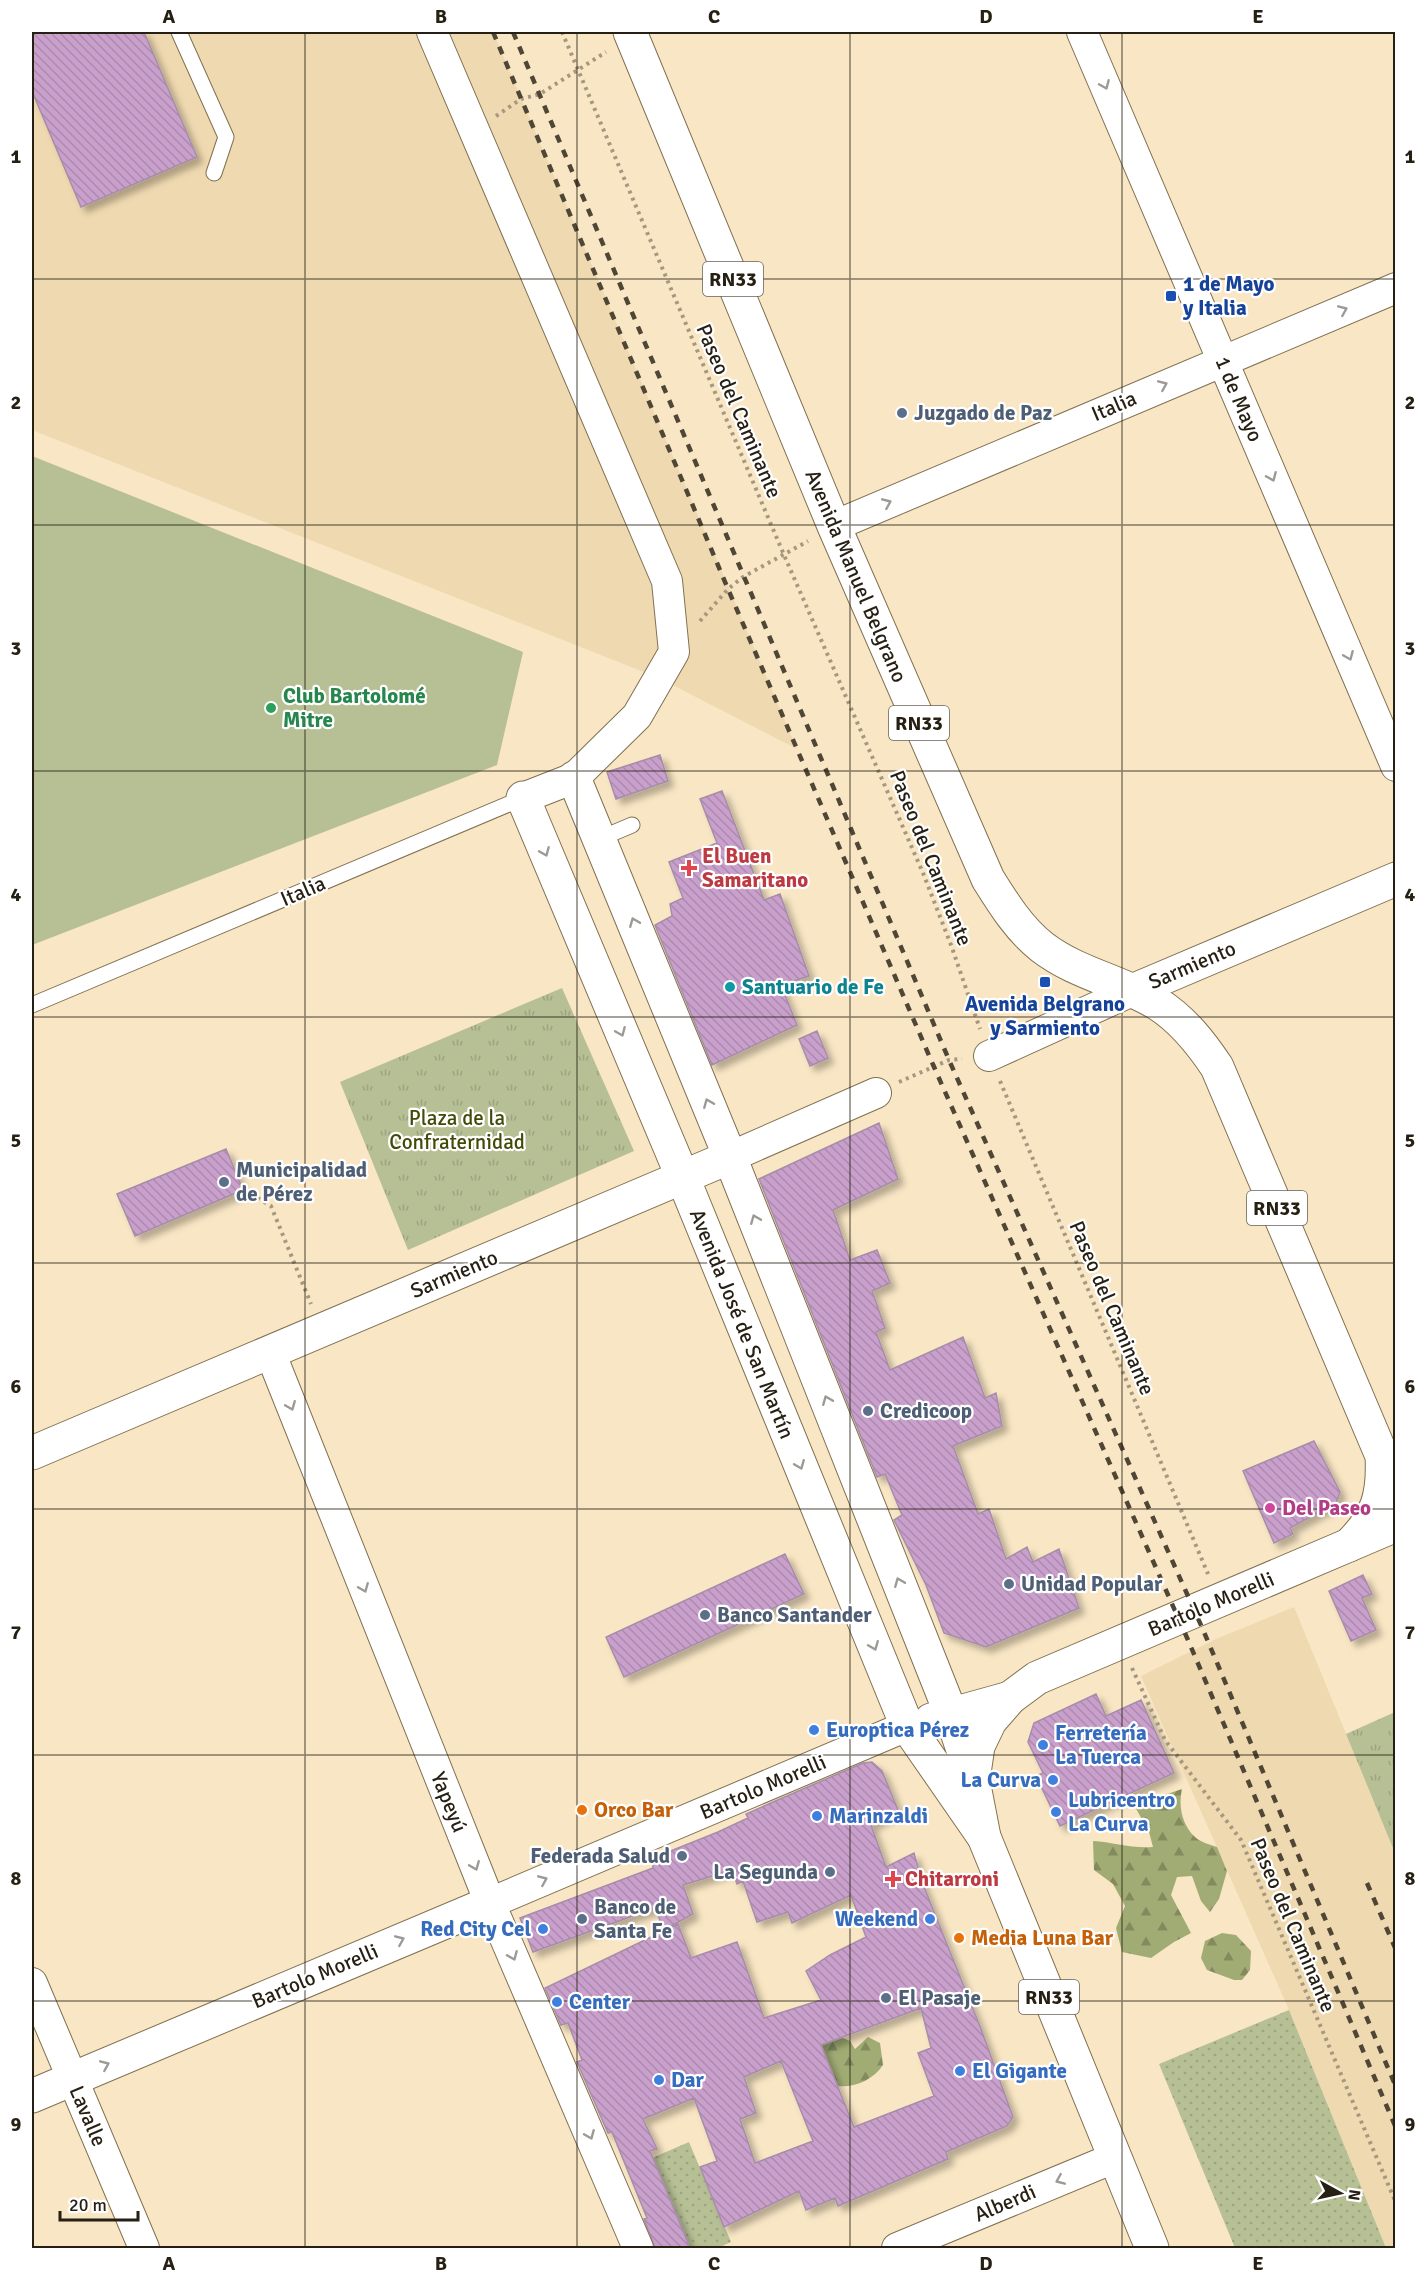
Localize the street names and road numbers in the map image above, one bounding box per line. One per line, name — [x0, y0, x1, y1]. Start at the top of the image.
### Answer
road number: RN33 — [703, 262, 763, 296]
street label: Paseo del Caminante — [691, 320, 787, 502]
street label: 1 de Mayo — [1209, 352, 1269, 446]
street label: Italia — [1087, 385, 1141, 427]
street label: Avenida Manuel Belgrano — [799, 466, 913, 686]
road number: RN33 — [889, 706, 949, 740]
street label: Paseo del Caminante — [884, 767, 978, 949]
street label: Italia — [276, 870, 330, 912]
street label: Sarmiento — [1144, 935, 1240, 995]
road number: RN33 — [1247, 1191, 1307, 1225]
street label: Avenida José de San Martín — [684, 1205, 800, 1443]
street label: Paseo del Caminante — [1064, 1217, 1160, 1399]
street label: Sarmiento — [406, 1244, 502, 1304]
street label: Bartolo Morelli — [1144, 1566, 1278, 1642]
street label: Bartolo Morelli — [696, 1749, 830, 1825]
street label: Yapeyú — [425, 1768, 473, 1836]
street label: Paseo del Caminante — [1245, 1834, 1341, 2016]
street label: Bartolo Morelli — [248, 1938, 382, 2014]
road number: RN33 — [1019, 1980, 1079, 2014]
street label: Lavalle — [64, 2082, 112, 2150]
street label: Alberdi — [970, 2178, 1040, 2228]

